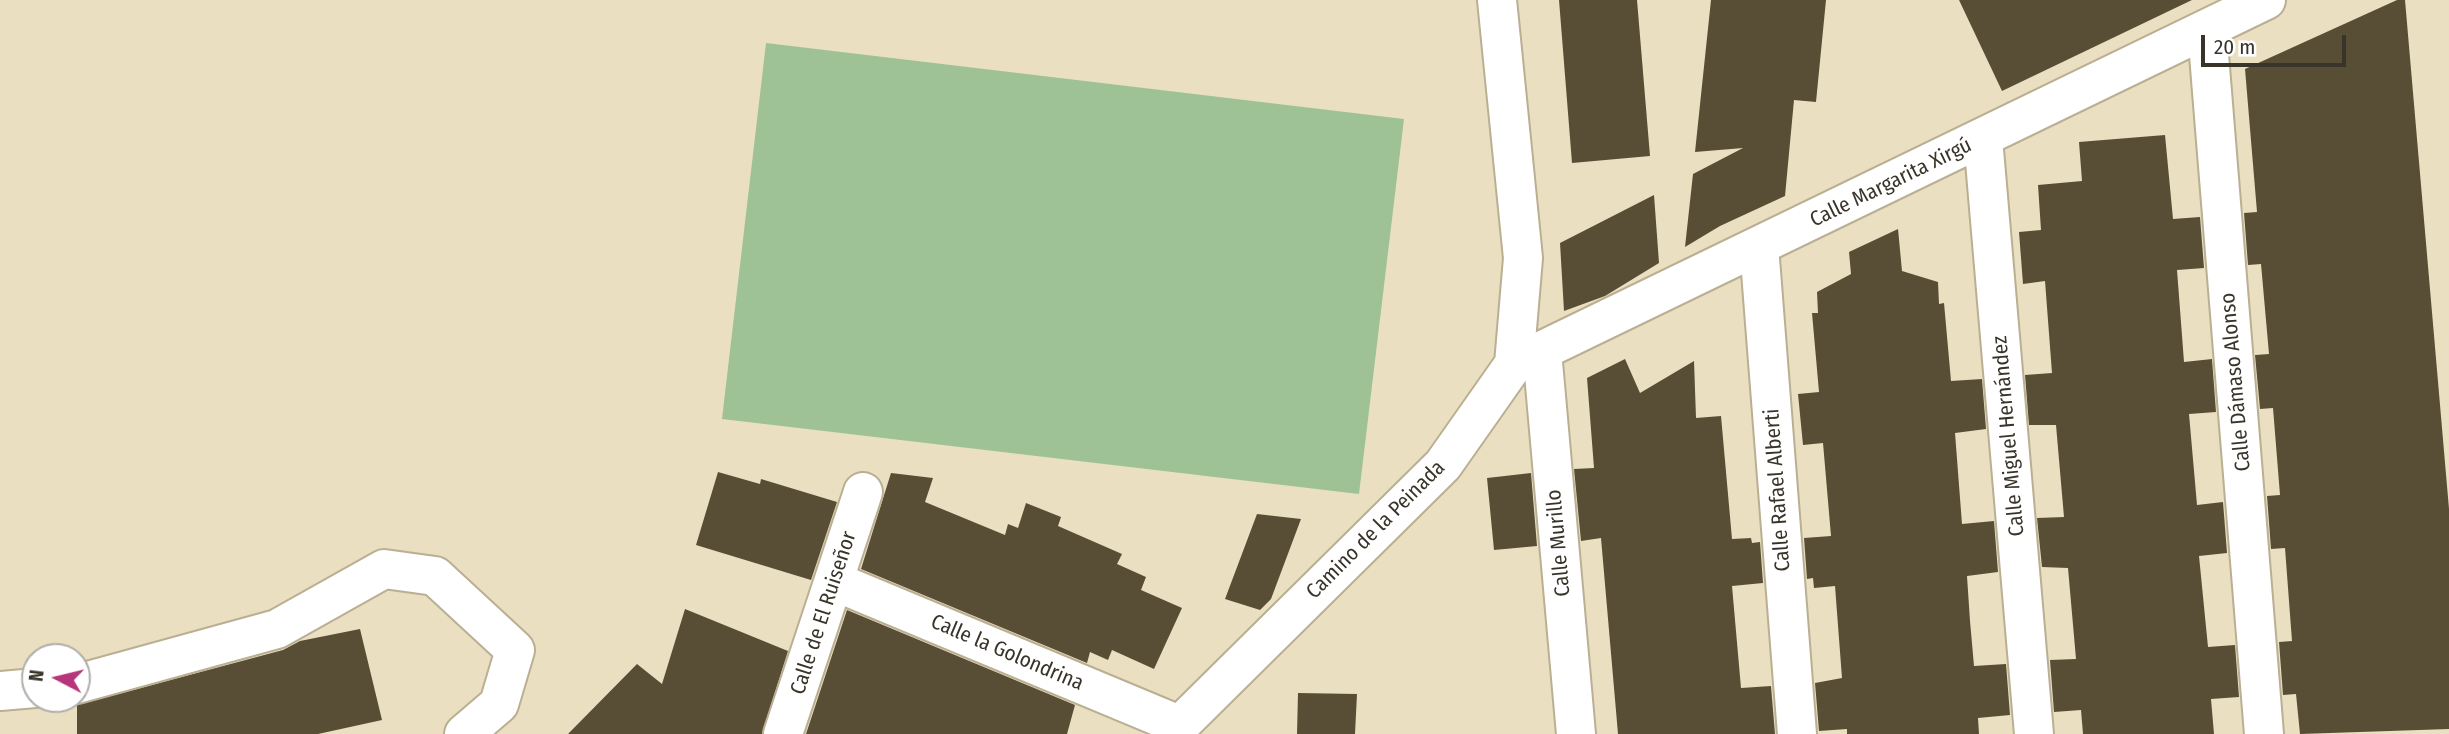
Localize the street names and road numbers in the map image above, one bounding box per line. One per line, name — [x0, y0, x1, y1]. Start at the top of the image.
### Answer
street label: Calle Margarita Xirgú — [1806, 133, 1976, 233]
street label: Calle Dámaso Alonso — [2216, 292, 2256, 472]
street label: Calle Miguel Hernández — [1988, 335, 2030, 537]
street label: Calle Rafael Alberti — [1760, 408, 1796, 572]
street label: Camino de la Peinada — [1302, 456, 1450, 604]
street label: Calle Murillo — [1542, 488, 1576, 598]
street label: Calle de El Ruiseñor — [786, 528, 862, 698]
street label: Calle la Golondrina — [927, 609, 1087, 697]

